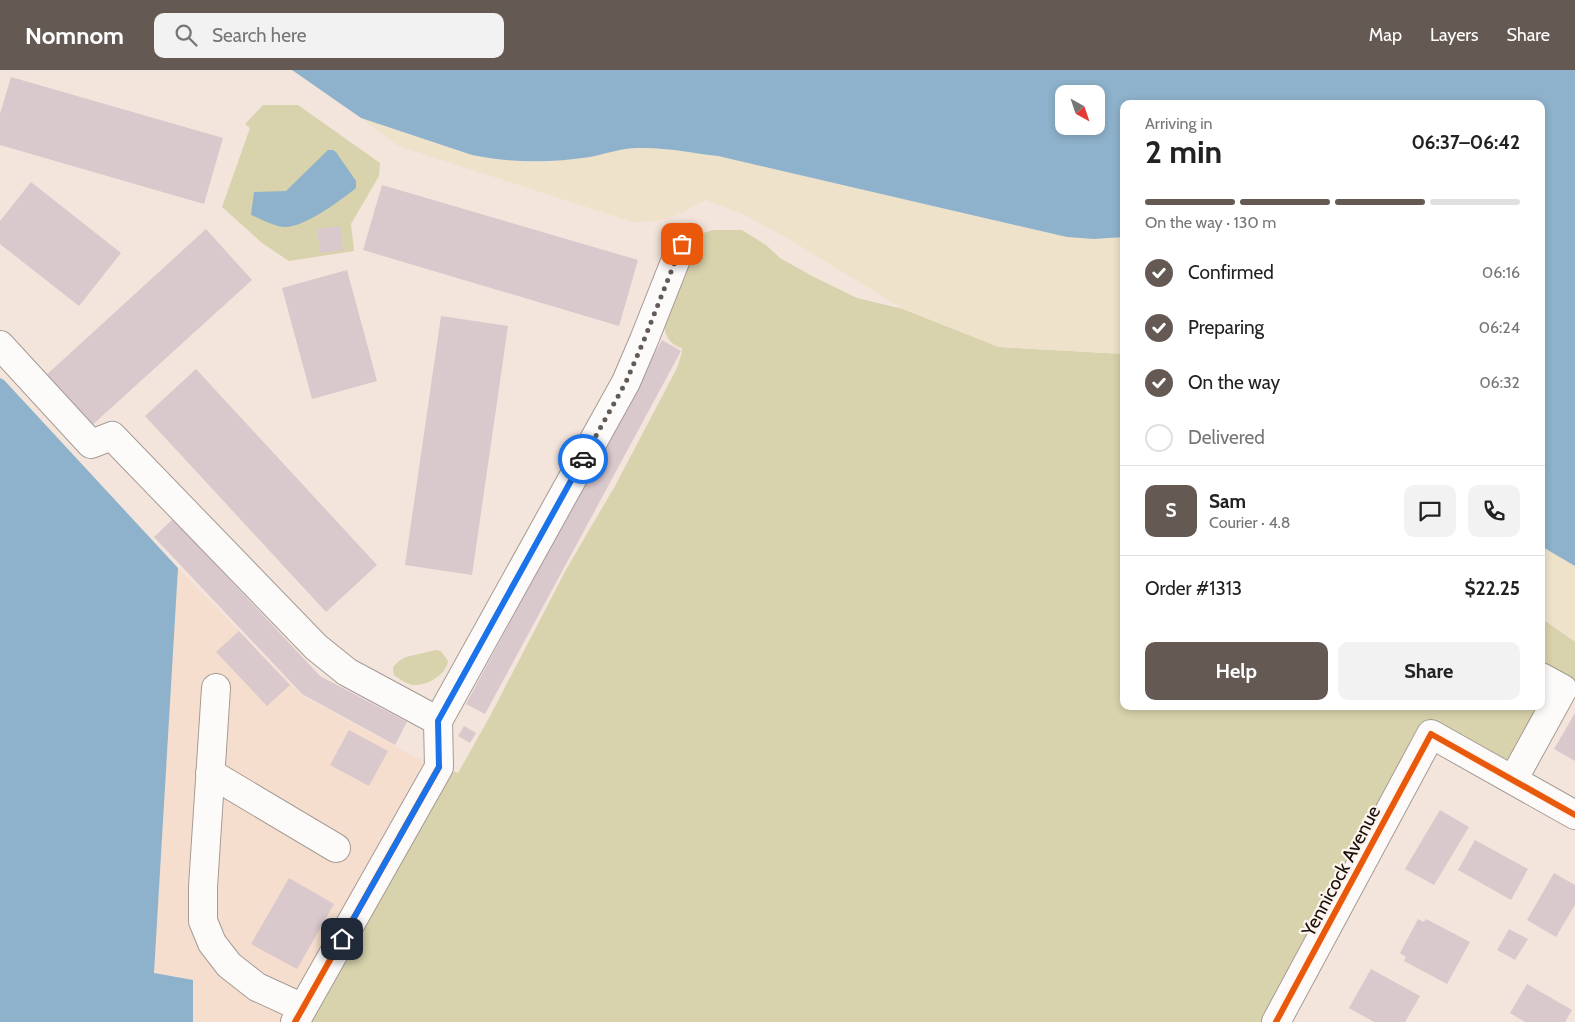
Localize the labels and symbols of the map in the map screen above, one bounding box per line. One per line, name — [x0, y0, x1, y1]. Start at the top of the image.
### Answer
north arrow — [1055, 85, 1105, 135]
pin — [661, 223, 703, 265]
courier — [558, 434, 608, 484]
street label: Yennicock Avenue — [1296, 801, 1385, 941]
pin — [321, 918, 363, 960]

